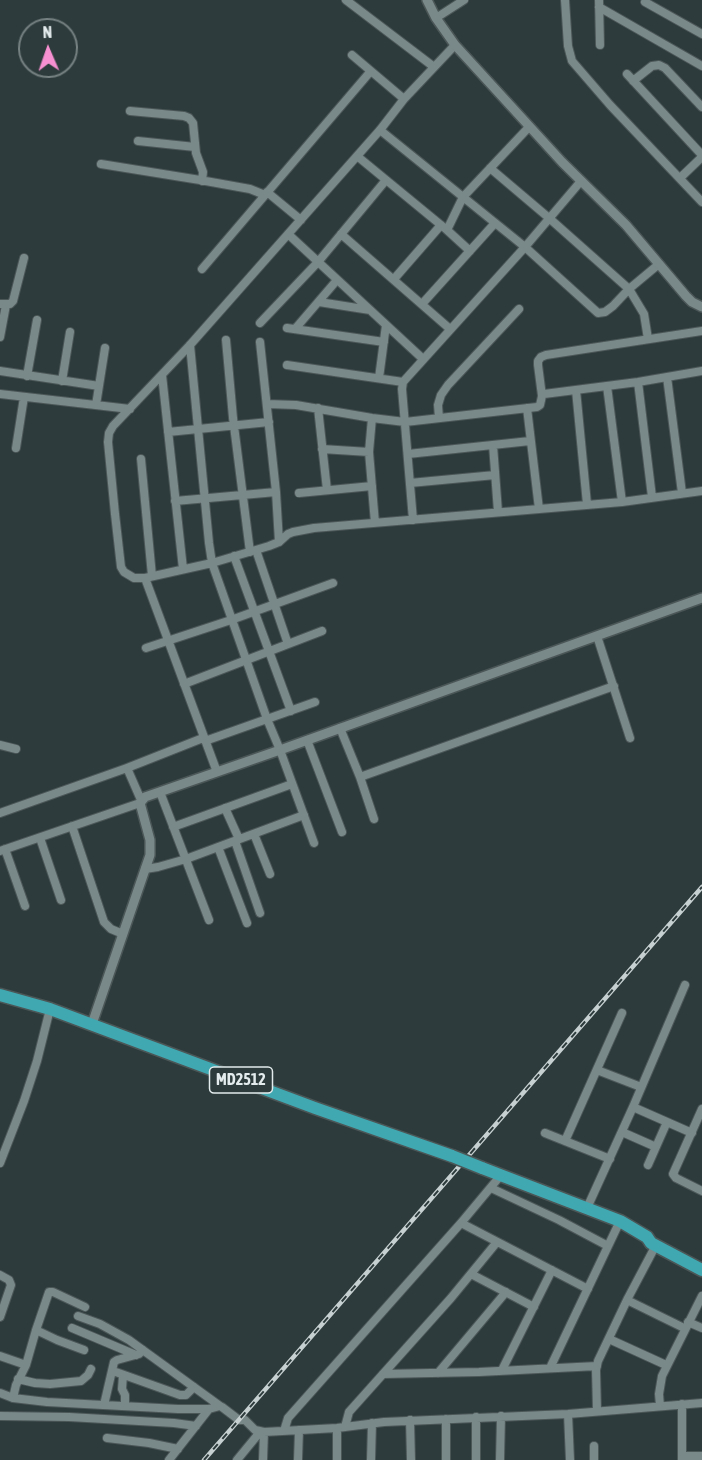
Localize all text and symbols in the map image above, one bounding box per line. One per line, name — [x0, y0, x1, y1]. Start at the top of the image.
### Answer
north arrow — [18, 18, 78, 78]
text: N — [42, 23, 52, 41]
road number: MD2512 — [210, 1067, 272, 1093]

